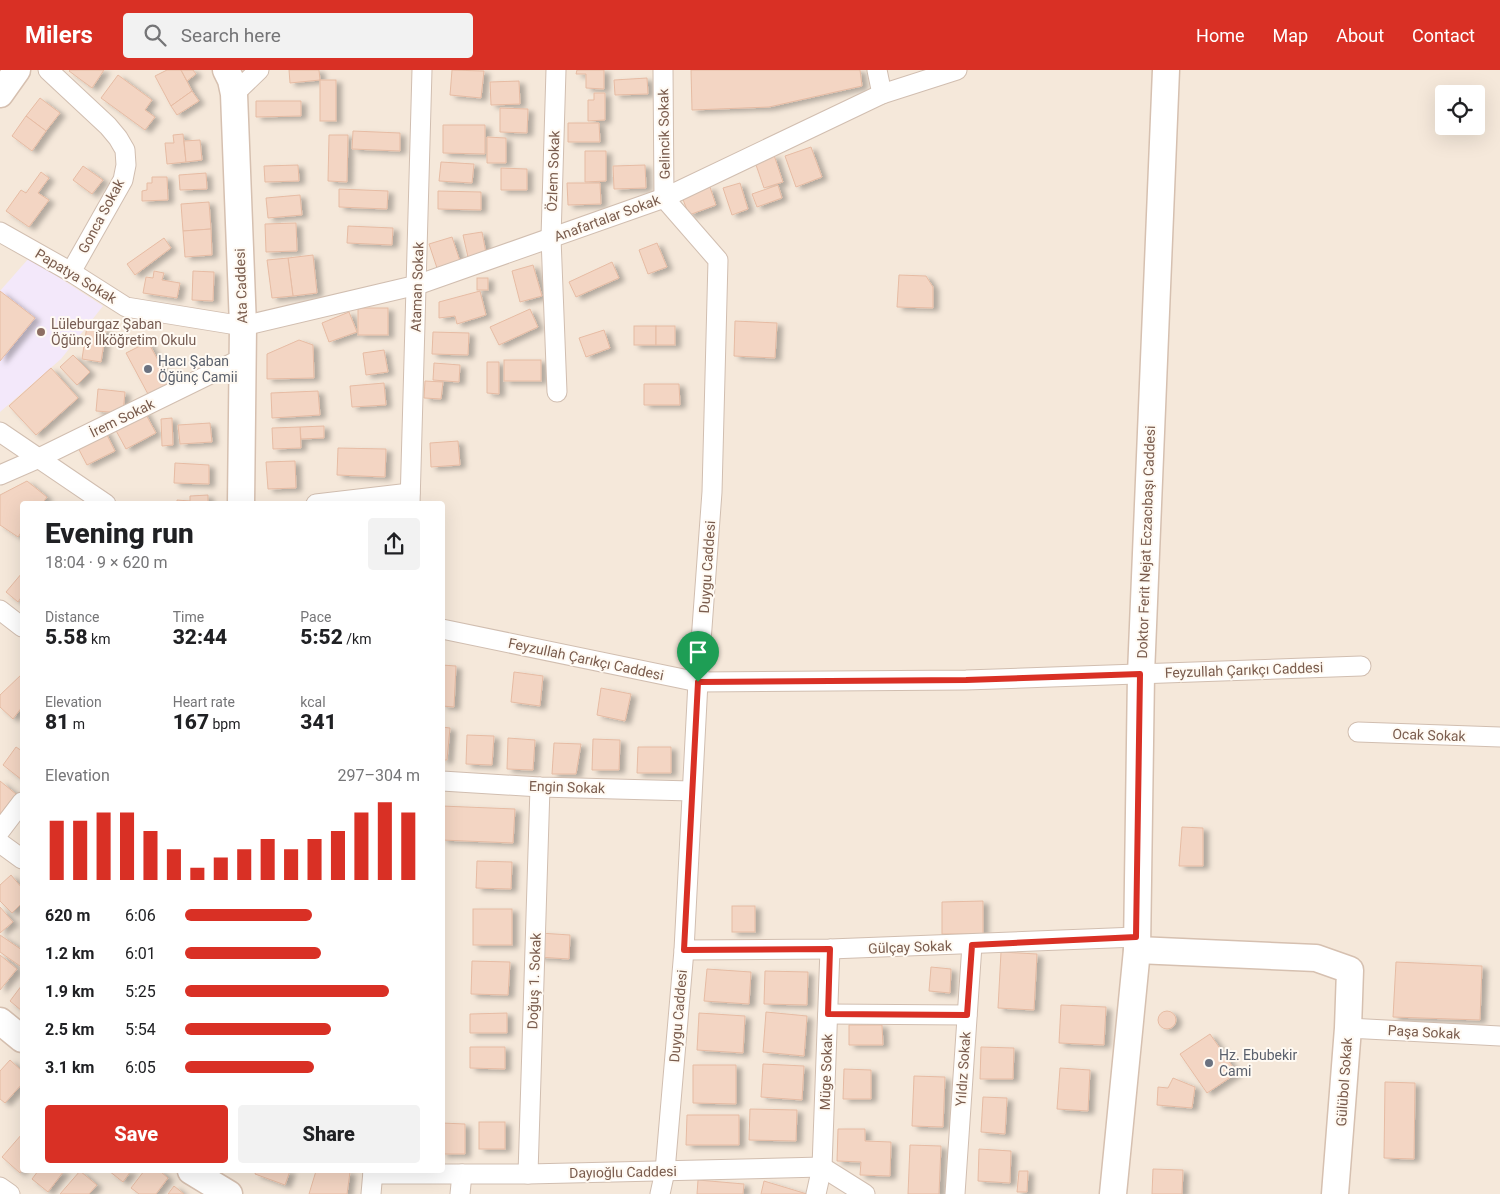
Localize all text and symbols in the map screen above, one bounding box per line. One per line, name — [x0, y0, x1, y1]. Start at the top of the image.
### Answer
search box — [123, 13, 473, 58]
text: Milers — [25, 21, 93, 49]
icon: search — [141, 21, 169, 49]
text: Search here — [181, 24, 281, 47]
text: Home — [1196, 25, 1245, 46]
text: Map — [1273, 25, 1308, 46]
text: About — [1336, 25, 1384, 46]
text: Contact — [1412, 25, 1475, 46]
map controls — [1435, 85, 1485, 135]
button: locate — [1435, 85, 1485, 135]
street label: Gelincik Sokak — [655, 88, 673, 180]
street label: Özlem Sokak — [544, 129, 562, 212]
street label: Gonca Sokak — [75, 175, 128, 256]
street label: Anafartalar Sokak — [552, 191, 663, 245]
street label: Ataman Sokak — [407, 241, 427, 332]
street label: Papatya Sokak — [32, 245, 120, 307]
street label: Ata Caddesi — [232, 248, 250, 324]
place label: Lüleburgaz Şaban Öğünç İlköğretim Okulu — [51, 316, 196, 348]
marker: Lüleburgaz Şaban Öğünç İlköğretim Okulu — [35, 326, 47, 338]
place label: Hacı Şaban Öğünç Camii — [158, 353, 238, 385]
marker: Hacı Şaban Öğünç Camii — [142, 363, 154, 375]
street label: İrem Sokak — [87, 395, 158, 440]
street label: Doktor Ferit Nejat Eczacıbaşı Caddesi — [1134, 425, 1158, 659]
text: Evening run — [45, 517, 194, 550]
button: share — [368, 518, 420, 570]
street label: Duygu Caddesi — [696, 520, 718, 614]
text: 18:04 · 9 × 620 m — [45, 553, 167, 572]
text: Distance — [45, 609, 100, 625]
text: Time — [173, 609, 204, 625]
text: Pace — [300, 609, 331, 625]
text: 5.58 — [45, 625, 88, 649]
text: 32:44 — [173, 625, 227, 649]
text: 5:52 — [300, 625, 343, 649]
text: km — [88, 631, 110, 647]
text: /km — [343, 631, 371, 647]
pin — [677, 631, 719, 682]
street label: Feyzullah Çarıkçı Caddesi — [507, 635, 665, 683]
icon: arrive — [684, 638, 712, 666]
street label: Feyzullah Çarıkçı Caddesi — [1164, 659, 1324, 681]
text: Elevation — [45, 694, 102, 710]
text: Heart rate — [173, 694, 235, 710]
text: kcal — [300, 694, 326, 710]
text: 81 — [45, 710, 69, 734]
text: 167 — [173, 710, 209, 734]
text: 341 — [300, 710, 337, 734]
text: m — [69, 716, 85, 732]
text: bpm — [209, 716, 240, 732]
street label: Ocak Sokak — [1392, 726, 1467, 744]
text: Elevation — [45, 766, 110, 785]
text: 297–304 m — [338, 766, 420, 785]
street label: Engin Sokak — [529, 778, 606, 796]
text: 620 m — [45, 906, 90, 925]
text: 6:06 — [125, 906, 156, 925]
street label: Doğuş 1. Sokak — [524, 932, 544, 1030]
street label: Gülçay Sokak — [868, 938, 953, 956]
text: 1.2 km — [45, 944, 94, 963]
text: 6:01 — [125, 944, 156, 963]
street label: Duygu Caddesi — [666, 969, 690, 1063]
text: 1.9 km — [45, 982, 94, 1001]
text: 5:25 — [125, 982, 156, 1001]
text: 2.5 km — [45, 1020, 94, 1039]
text: 5:54 — [125, 1020, 156, 1039]
street label: Paşa Sokak — [1387, 1022, 1462, 1042]
street label: Yıldız Sokak — [952, 1030, 974, 1107]
street label: Müge Sokak — [817, 1032, 835, 1111]
street label: Gülübol Sokak — [1333, 1036, 1355, 1127]
place label: Hz. Ebubekir Cami — [1219, 1047, 1297, 1079]
marker: Hz. Ebubekir Cami — [1203, 1057, 1215, 1069]
text: 3.1 km — [45, 1058, 94, 1077]
text: 6:05 — [125, 1058, 156, 1077]
button: Save — [45, 1105, 228, 1163]
button: Share — [238, 1105, 420, 1163]
street label: Dayıoğlu Caddesi — [569, 1163, 677, 1181]

